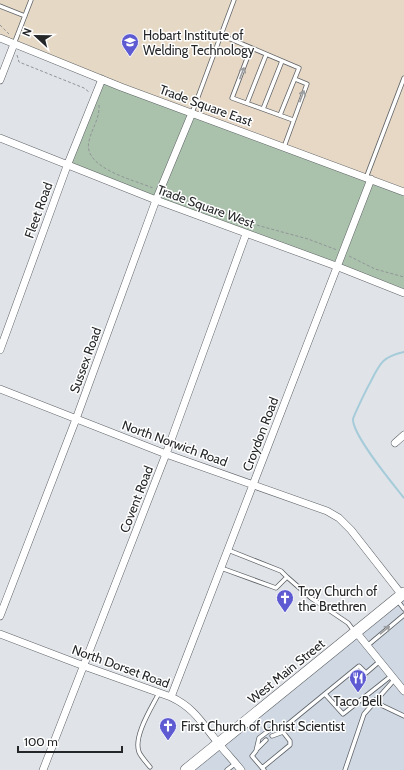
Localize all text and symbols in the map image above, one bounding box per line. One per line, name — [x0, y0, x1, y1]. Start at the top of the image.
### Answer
north arrow — [16, 16, 56, 56]
text: N — [19, 26, 35, 38]
place label: Hobart Institute of Welding Technology — [143, 27, 255, 58]
school or university icon: Hobart Institute of Welding Technology — [120, 32, 140, 57]
one-way arrow — [238, 68, 246, 80]
street label: Trade Square East — [157, 81, 255, 129]
one-way arrow — [299, 90, 307, 102]
street label: Fleet Road — [20, 180, 56, 240]
street label: Trade Square West — [155, 181, 257, 231]
street label: Sussex Road — [66, 325, 104, 395]
street label: Croydon Road — [239, 395, 281, 473]
street label: North Norwich Road — [120, 416, 230, 470]
street label: Covent Road — [116, 463, 156, 535]
place label: Troy Church of the Brethren — [298, 583, 378, 614]
church icon: Troy Church of the Brethren — [275, 588, 295, 613]
one-way arrow — [380, 626, 391, 635]
street label: West Main Street — [244, 635, 328, 707]
street label: North Dorset Road — [70, 641, 172, 691]
restaurant icon: Taco Bell — [348, 668, 368, 693]
place label: Taco Bell — [334, 693, 382, 709]
church icon: First Church of Christ Scientist — [158, 716, 178, 741]
place label: First Church of Christ Scientist — [181, 718, 345, 734]
scale bar — [18, 728, 122, 754]
text: 100 m — [24, 734, 58, 749]

